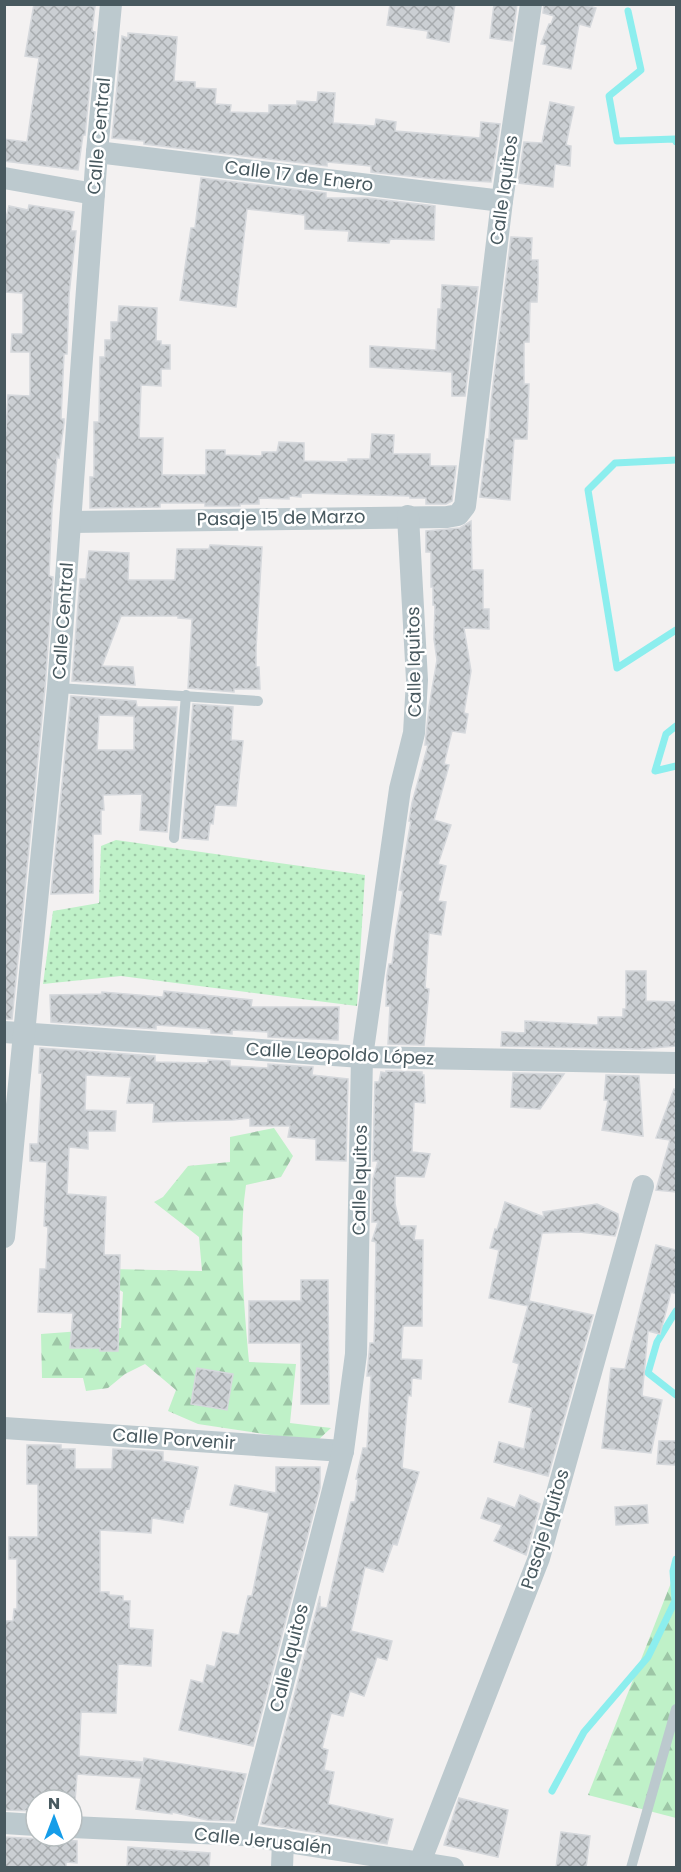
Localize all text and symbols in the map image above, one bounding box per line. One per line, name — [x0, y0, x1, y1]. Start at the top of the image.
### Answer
street label: Calle Central — [81, 76, 116, 195]
street label: Calle Iquitos — [483, 133, 524, 247]
street label: Calle 17 de Enero — [223, 154, 375, 197]
street label: Pasaje 15 de Marzo — [196, 504, 366, 531]
street label: Calle Central — [46, 562, 79, 680]
street label: Calle Iquitos — [400, 606, 427, 718]
street label: Calle Leopoldo López — [245, 1036, 435, 1071]
street label: Calle Iquitos — [346, 1124, 373, 1236]
street label: Calle Porvenir — [112, 1422, 237, 1455]
street label: Pasaje Iquitos — [514, 1466, 575, 1592]
street label: Calle Iquitos — [263, 1601, 314, 1715]
north arrow — [24, 1788, 84, 1848]
text: N — [48, 1792, 60, 1815]
street label: Calle Jerusalén — [193, 1821, 333, 1860]

